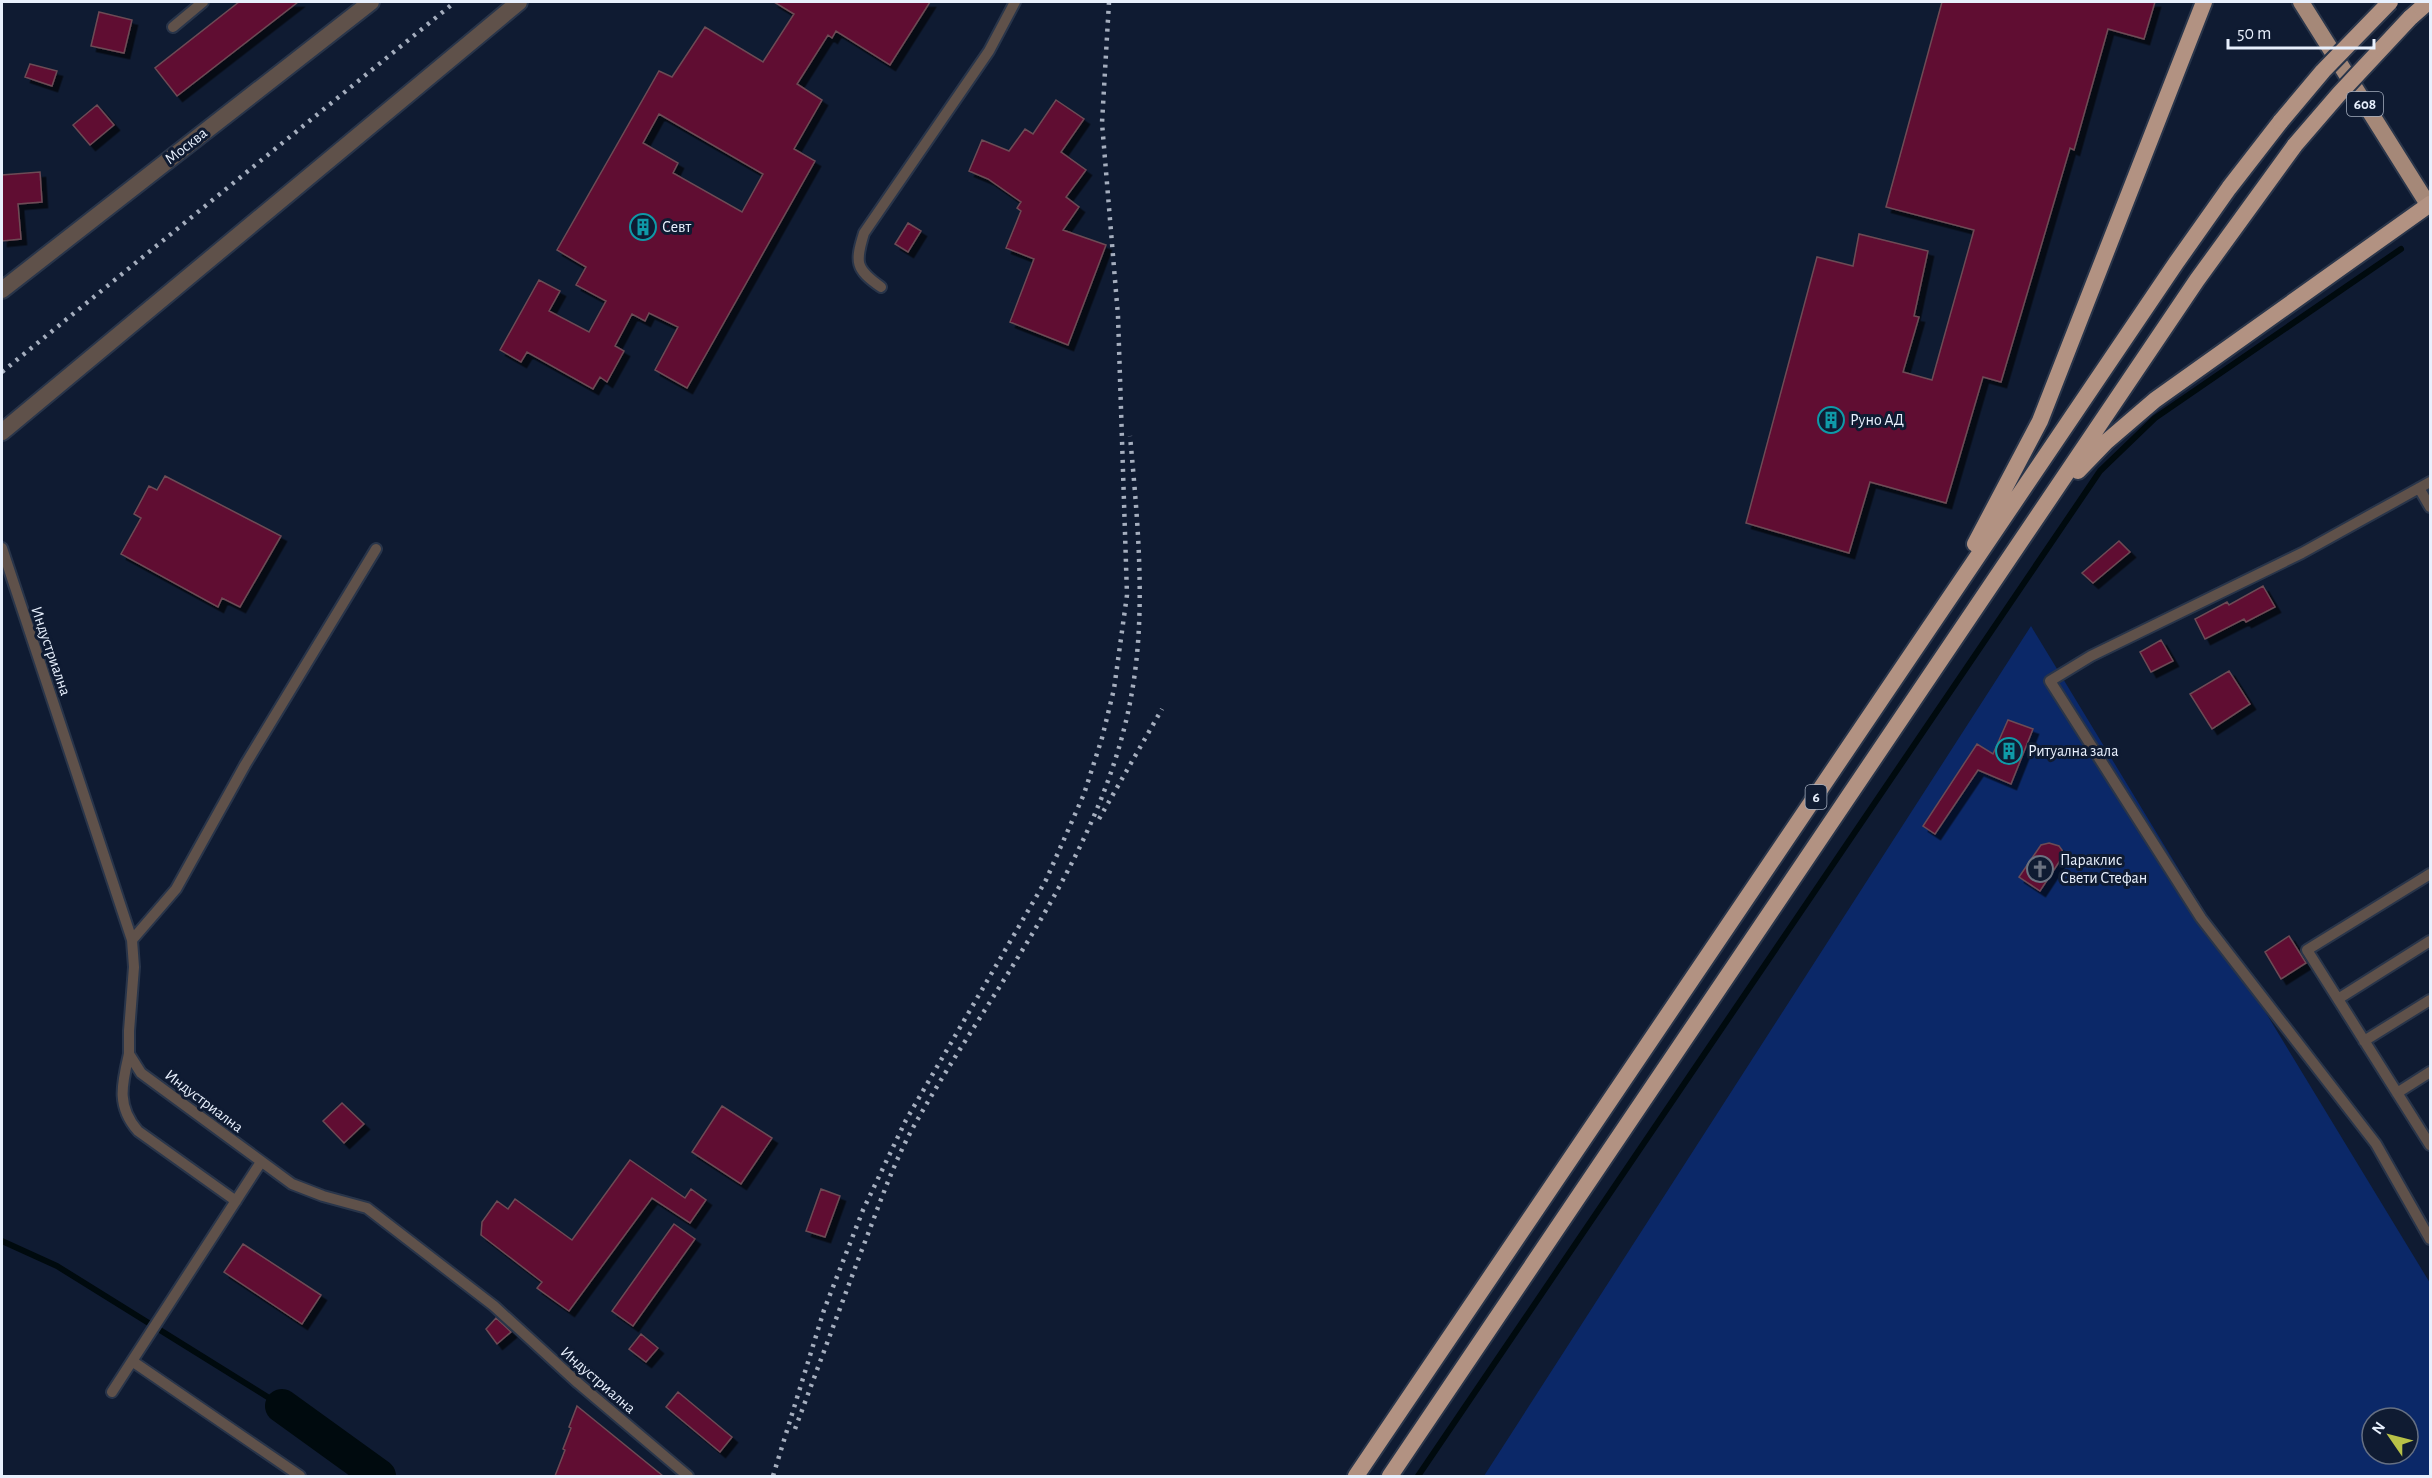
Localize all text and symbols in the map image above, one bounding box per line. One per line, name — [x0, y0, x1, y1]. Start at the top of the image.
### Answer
scale bar — [2228, 12, 2374, 50]
text: 50 m — [2237, 25, 2271, 43]
road number: 608 — [2347, 92, 2383, 116]
street label: Москва — [162, 125, 210, 167]
building icon: Севт — [628, 212, 658, 242]
place label: Севт — [662, 219, 691, 235]
building icon: Руно АД — [1816, 405, 1846, 435]
place label: Руно АД — [1850, 412, 1904, 429]
street label: Индустриална — [27, 604, 74, 698]
building icon: Ритуална зала — [1994, 736, 2024, 766]
place label: Ритуална зала — [2028, 743, 2119, 760]
road number: 6 — [1806, 785, 1826, 809]
place label: Параклис Свети Стефан — [2060, 852, 2147, 886]
church icon: Параклис Свети Стефан — [2025, 854, 2055, 884]
street label: Индустриална — [161, 1067, 246, 1136]
street label: Индустриална — [557, 1343, 638, 1417]
north arrow — [2360, 1406, 2420, 1466]
text: N — [2369, 1419, 2388, 1437]

